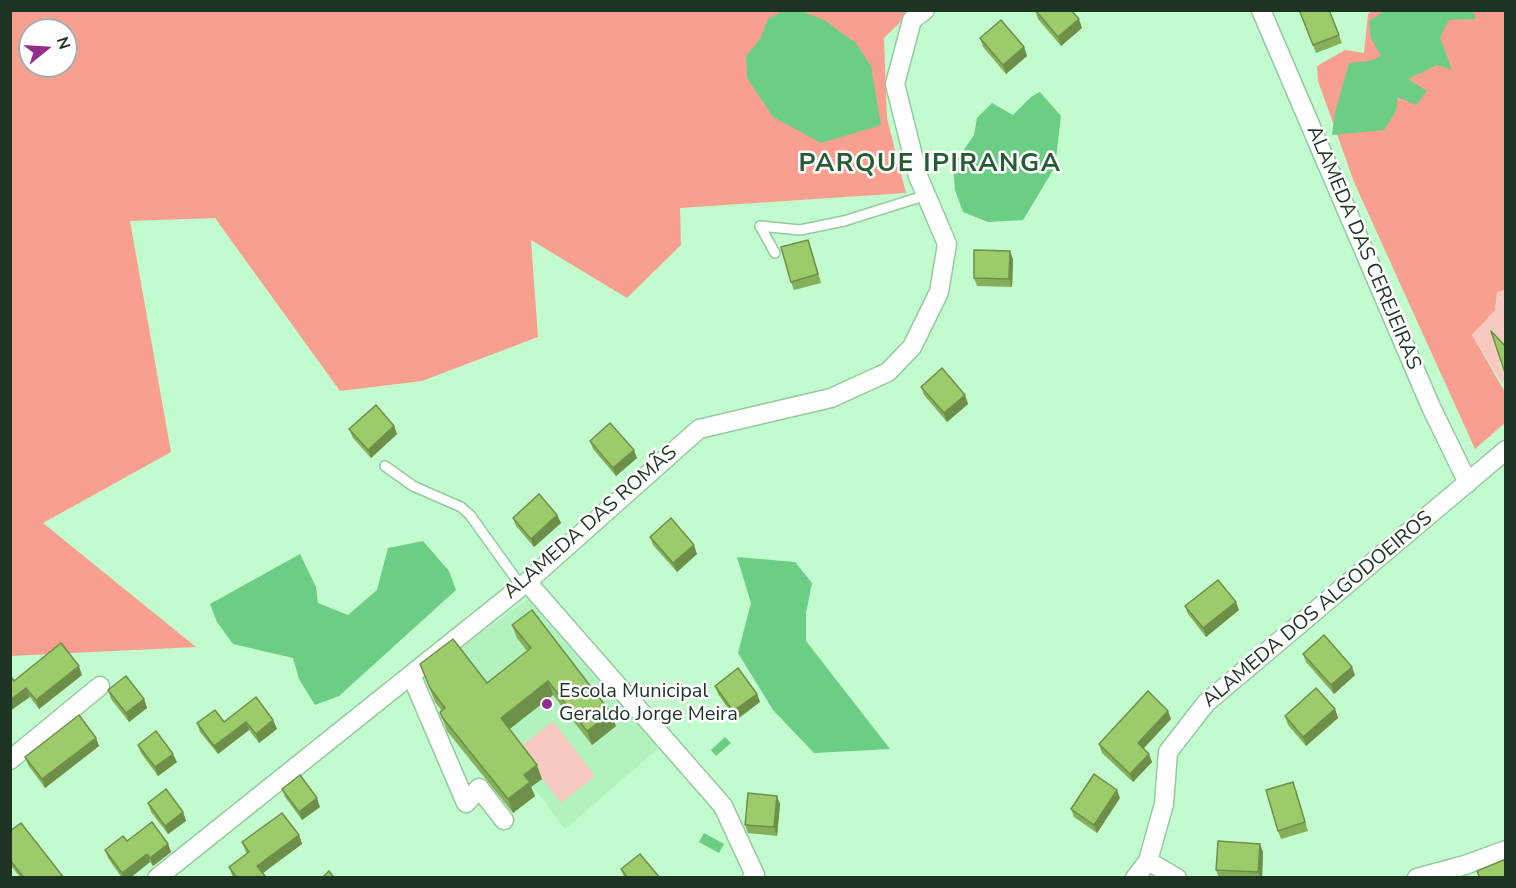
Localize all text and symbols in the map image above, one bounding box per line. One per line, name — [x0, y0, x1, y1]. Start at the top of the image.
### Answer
north arrow — [18, 18, 78, 78]
text: N — [51, 34, 76, 52]
street label: ALAMEDA DAS CEREJEIRAS — [1301, 122, 1425, 374]
district label: PARQUE IPIRANGA — [798, 149, 1062, 181]
street label: ALAMEDA DAS ROMÃS — [499, 441, 683, 605]
street label: ALAMEDA DOS ALGODOEIROS — [1198, 507, 1438, 713]
place label: Escola Municipal Geraldo Jorge Meira — [559, 680, 738, 727]
marker: Escola Municipal Geraldo Jorge Meira — [540, 697, 554, 711]

